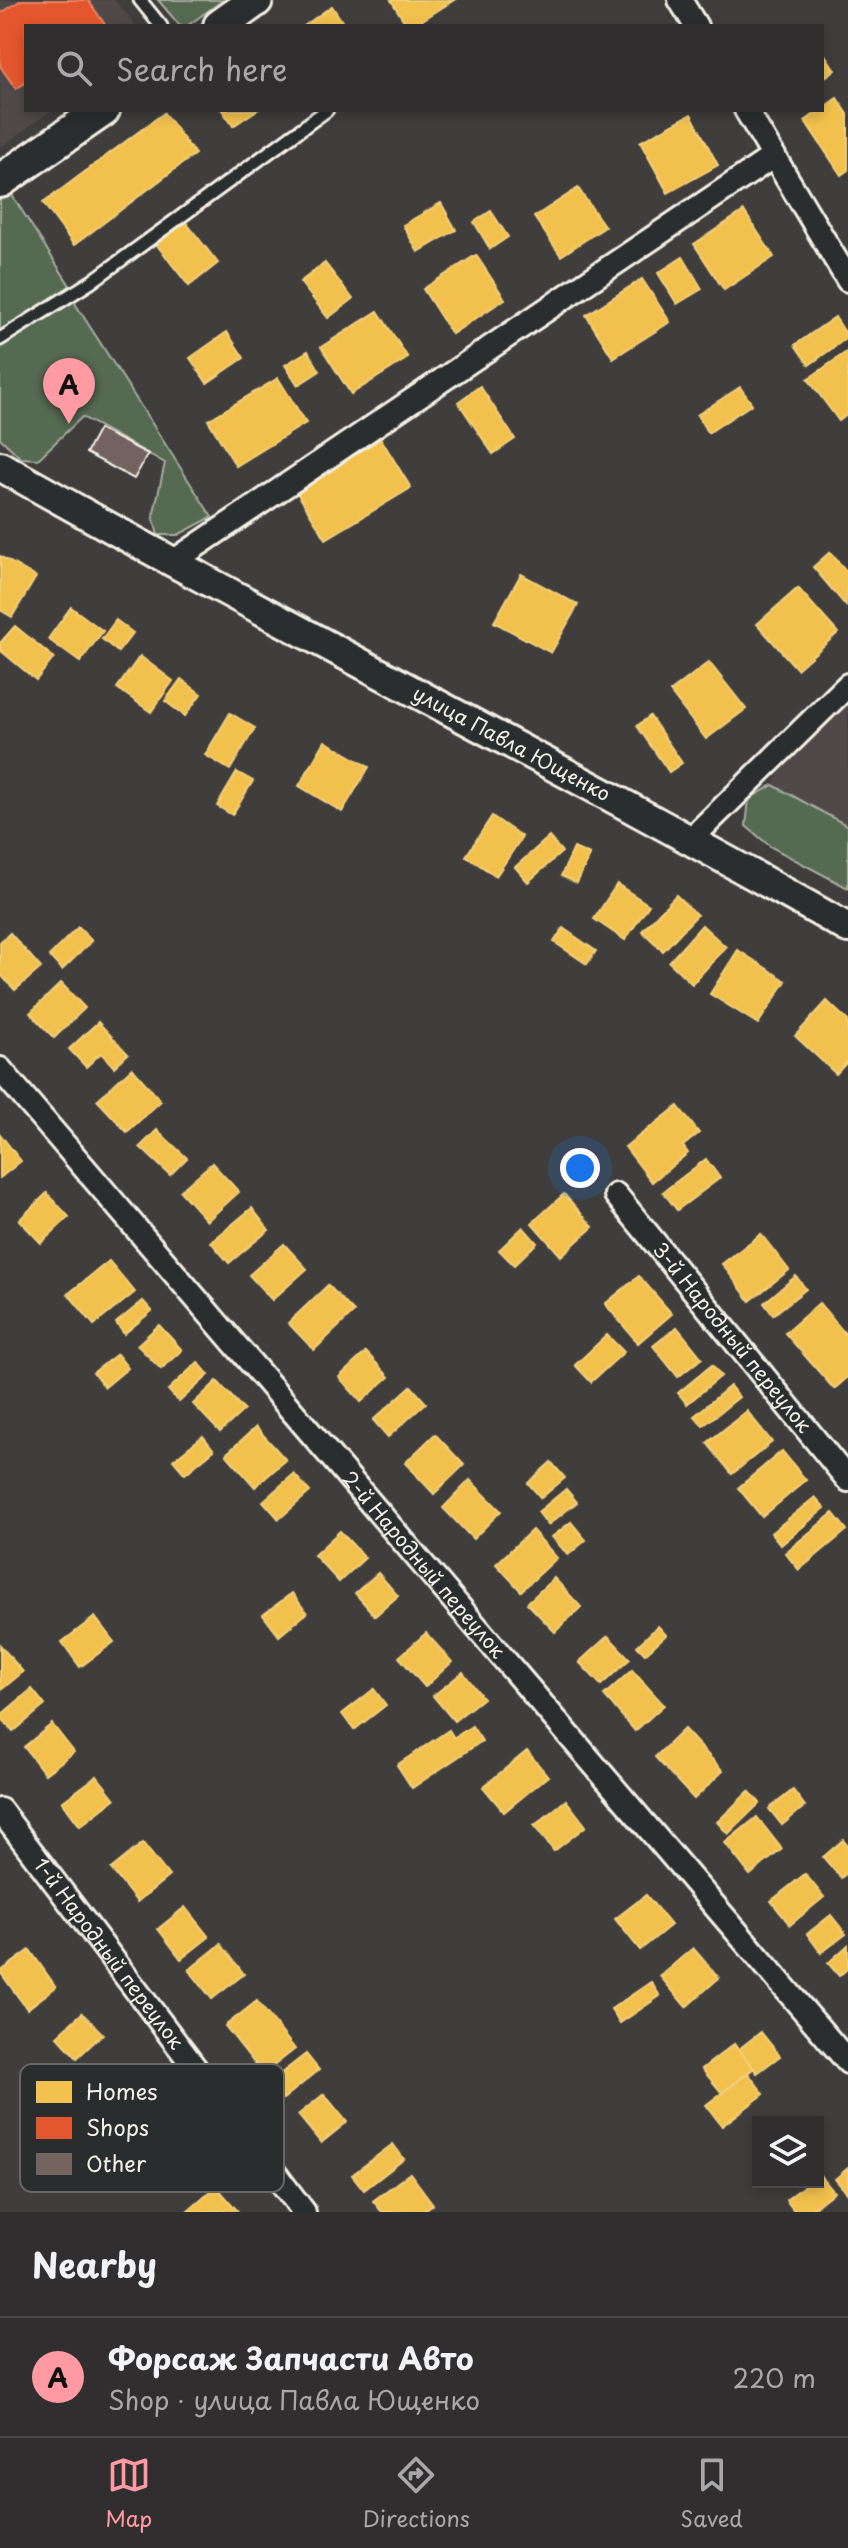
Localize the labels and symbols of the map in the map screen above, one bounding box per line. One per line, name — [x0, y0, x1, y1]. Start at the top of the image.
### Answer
pin: A — [43, 358, 95, 424]
street label: улица Павла Ющенко — [408, 678, 616, 808]
your location — [560, 1148, 600, 1188]
street label: 3-й Народный переулок — [646, 1236, 820, 1439]
street label: 2-й Народный переулок — [335, 1464, 513, 1664]
street label: 1-й Народный переулок — [27, 1851, 192, 2055]
legend — [20, 2064, 284, 2192]
text: Homes — [86, 2074, 157, 2107]
text: Shops — [86, 2110, 149, 2143]
text: Other — [86, 2146, 147, 2179]

